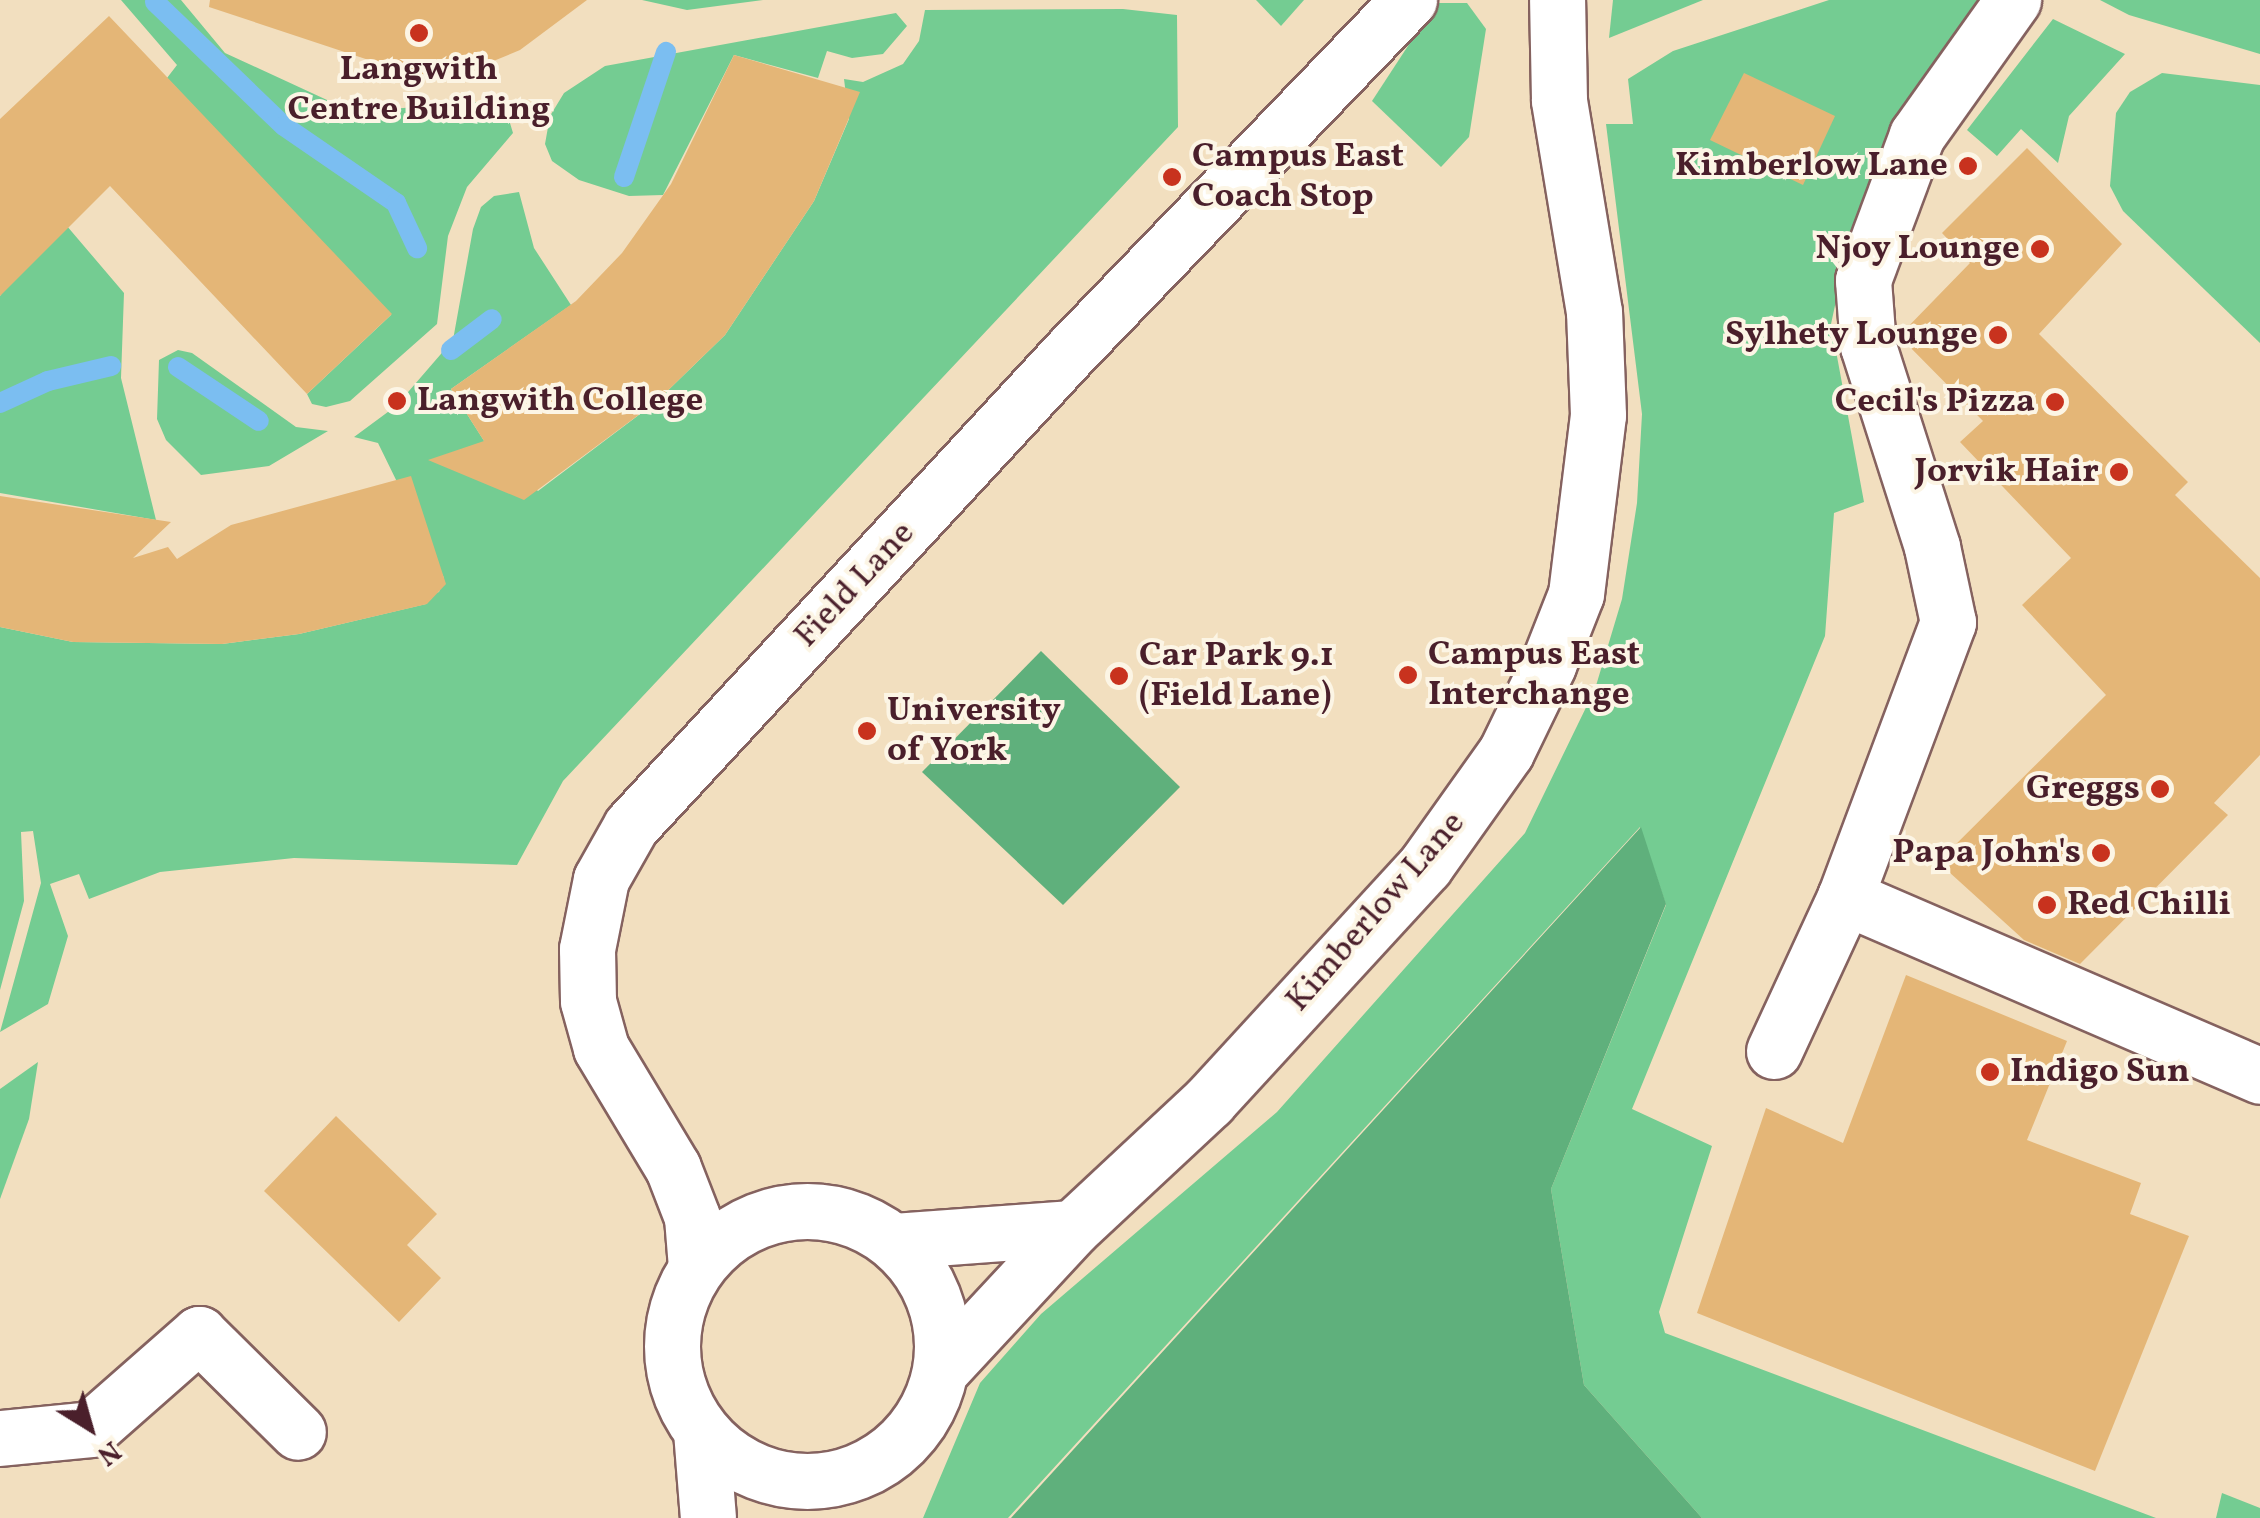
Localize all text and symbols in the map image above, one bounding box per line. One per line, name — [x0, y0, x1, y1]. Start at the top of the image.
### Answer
marker: Langwith Centre Building — [408, 22, 430, 44]
place label: Langwith Centre Building — [288, 49, 550, 131]
place label: Campus East Coach Stop — [1192, 136, 1404, 218]
place label: Kimberlow Lane — [1674, 145, 1948, 187]
marker: Kimberlow Lane — [1957, 155, 1979, 177]
marker: Campus East Coach Stop — [1161, 166, 1183, 188]
place label: Njoy Lounge — [1815, 228, 2020, 270]
marker: Njoy Lounge — [2029, 238, 2051, 260]
place label: Sylhety Lounge — [1724, 314, 1978, 356]
marker: Sylhety Lounge — [1987, 324, 2009, 346]
place label: Langwith College — [417, 380, 703, 422]
place label: Cecil's Pizza — [1835, 381, 2035, 423]
marker: Langwith College — [386, 390, 408, 412]
marker: Cecil's Pizza — [2044, 391, 2066, 413]
place label: Jorvik Hair — [1914, 451, 2099, 493]
marker: Jorvik Hair — [2108, 461, 2130, 483]
street label: Field Lane — [786, 513, 924, 657]
place label: Campus East Interchange — [1428, 634, 1640, 716]
place label: Car Park 9.1 (Field Lane) — [1139, 635, 1334, 717]
marker: Campus East Interchange — [1397, 664, 1419, 686]
marker: Car Park 9.1 (Field Lane) — [1108, 665, 1130, 687]
place label: University of York — [887, 690, 1061, 772]
marker: University of York — [856, 720, 878, 742]
place label: Greggs — [2026, 768, 2140, 810]
marker: Greggs — [2149, 778, 2171, 800]
street label: Kimberlow Lane — [1277, 803, 1475, 1021]
place label: Papa John's — [1892, 832, 2081, 874]
marker: Papa John's — [2090, 842, 2112, 864]
place label: Red Chilli — [2067, 884, 2231, 926]
marker: Red Chilli — [2036, 894, 2058, 916]
place label: Indigo Sun — [2010, 1051, 2190, 1093]
marker: Indigo Sun — [1979, 1061, 2001, 1083]
north arrow — [40, 1378, 140, 1478]
text: N — [89, 1431, 128, 1474]

